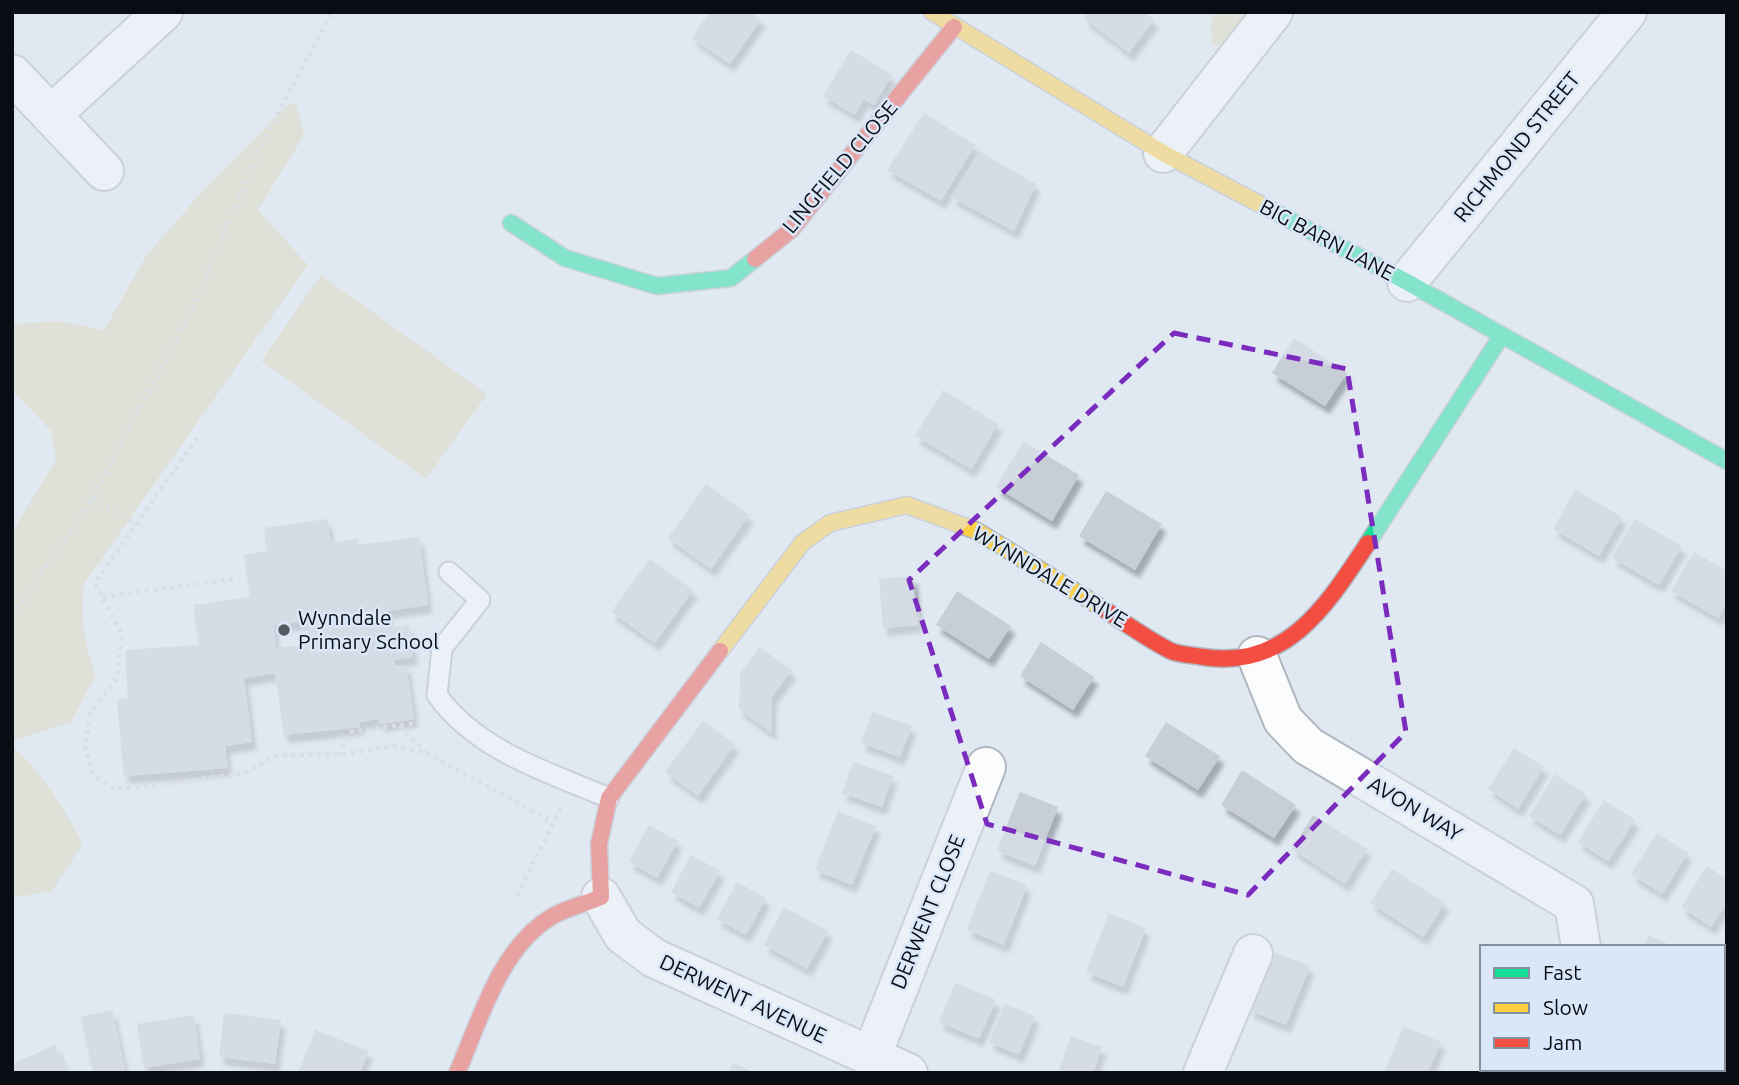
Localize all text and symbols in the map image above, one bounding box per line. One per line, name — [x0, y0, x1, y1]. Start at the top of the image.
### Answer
street label: RICHMOND STREET — [1448, 66, 1584, 226]
street label: LINGFIELD CLOSE — [777, 95, 902, 237]
street label: BIG BARN LANE — [1256, 194, 1399, 285]
street label: WYNNDALE DRIVE — [969, 521, 1132, 632]
place label: Wynndale Primary School — [298, 605, 439, 653]
marker: Wynndale Primary School — [276, 622, 292, 638]
street label: AVON WAY — [1364, 771, 1467, 846]
street label: DERWENT CLOSE — [885, 831, 969, 992]
legend — [1480, 945, 1725, 1071]
street label: DERWENT AVENUE — [656, 949, 831, 1047]
text: Fast — [1543, 960, 1581, 984]
text: Slow — [1543, 995, 1588, 1019]
text: Jam — [1543, 1030, 1582, 1054]

